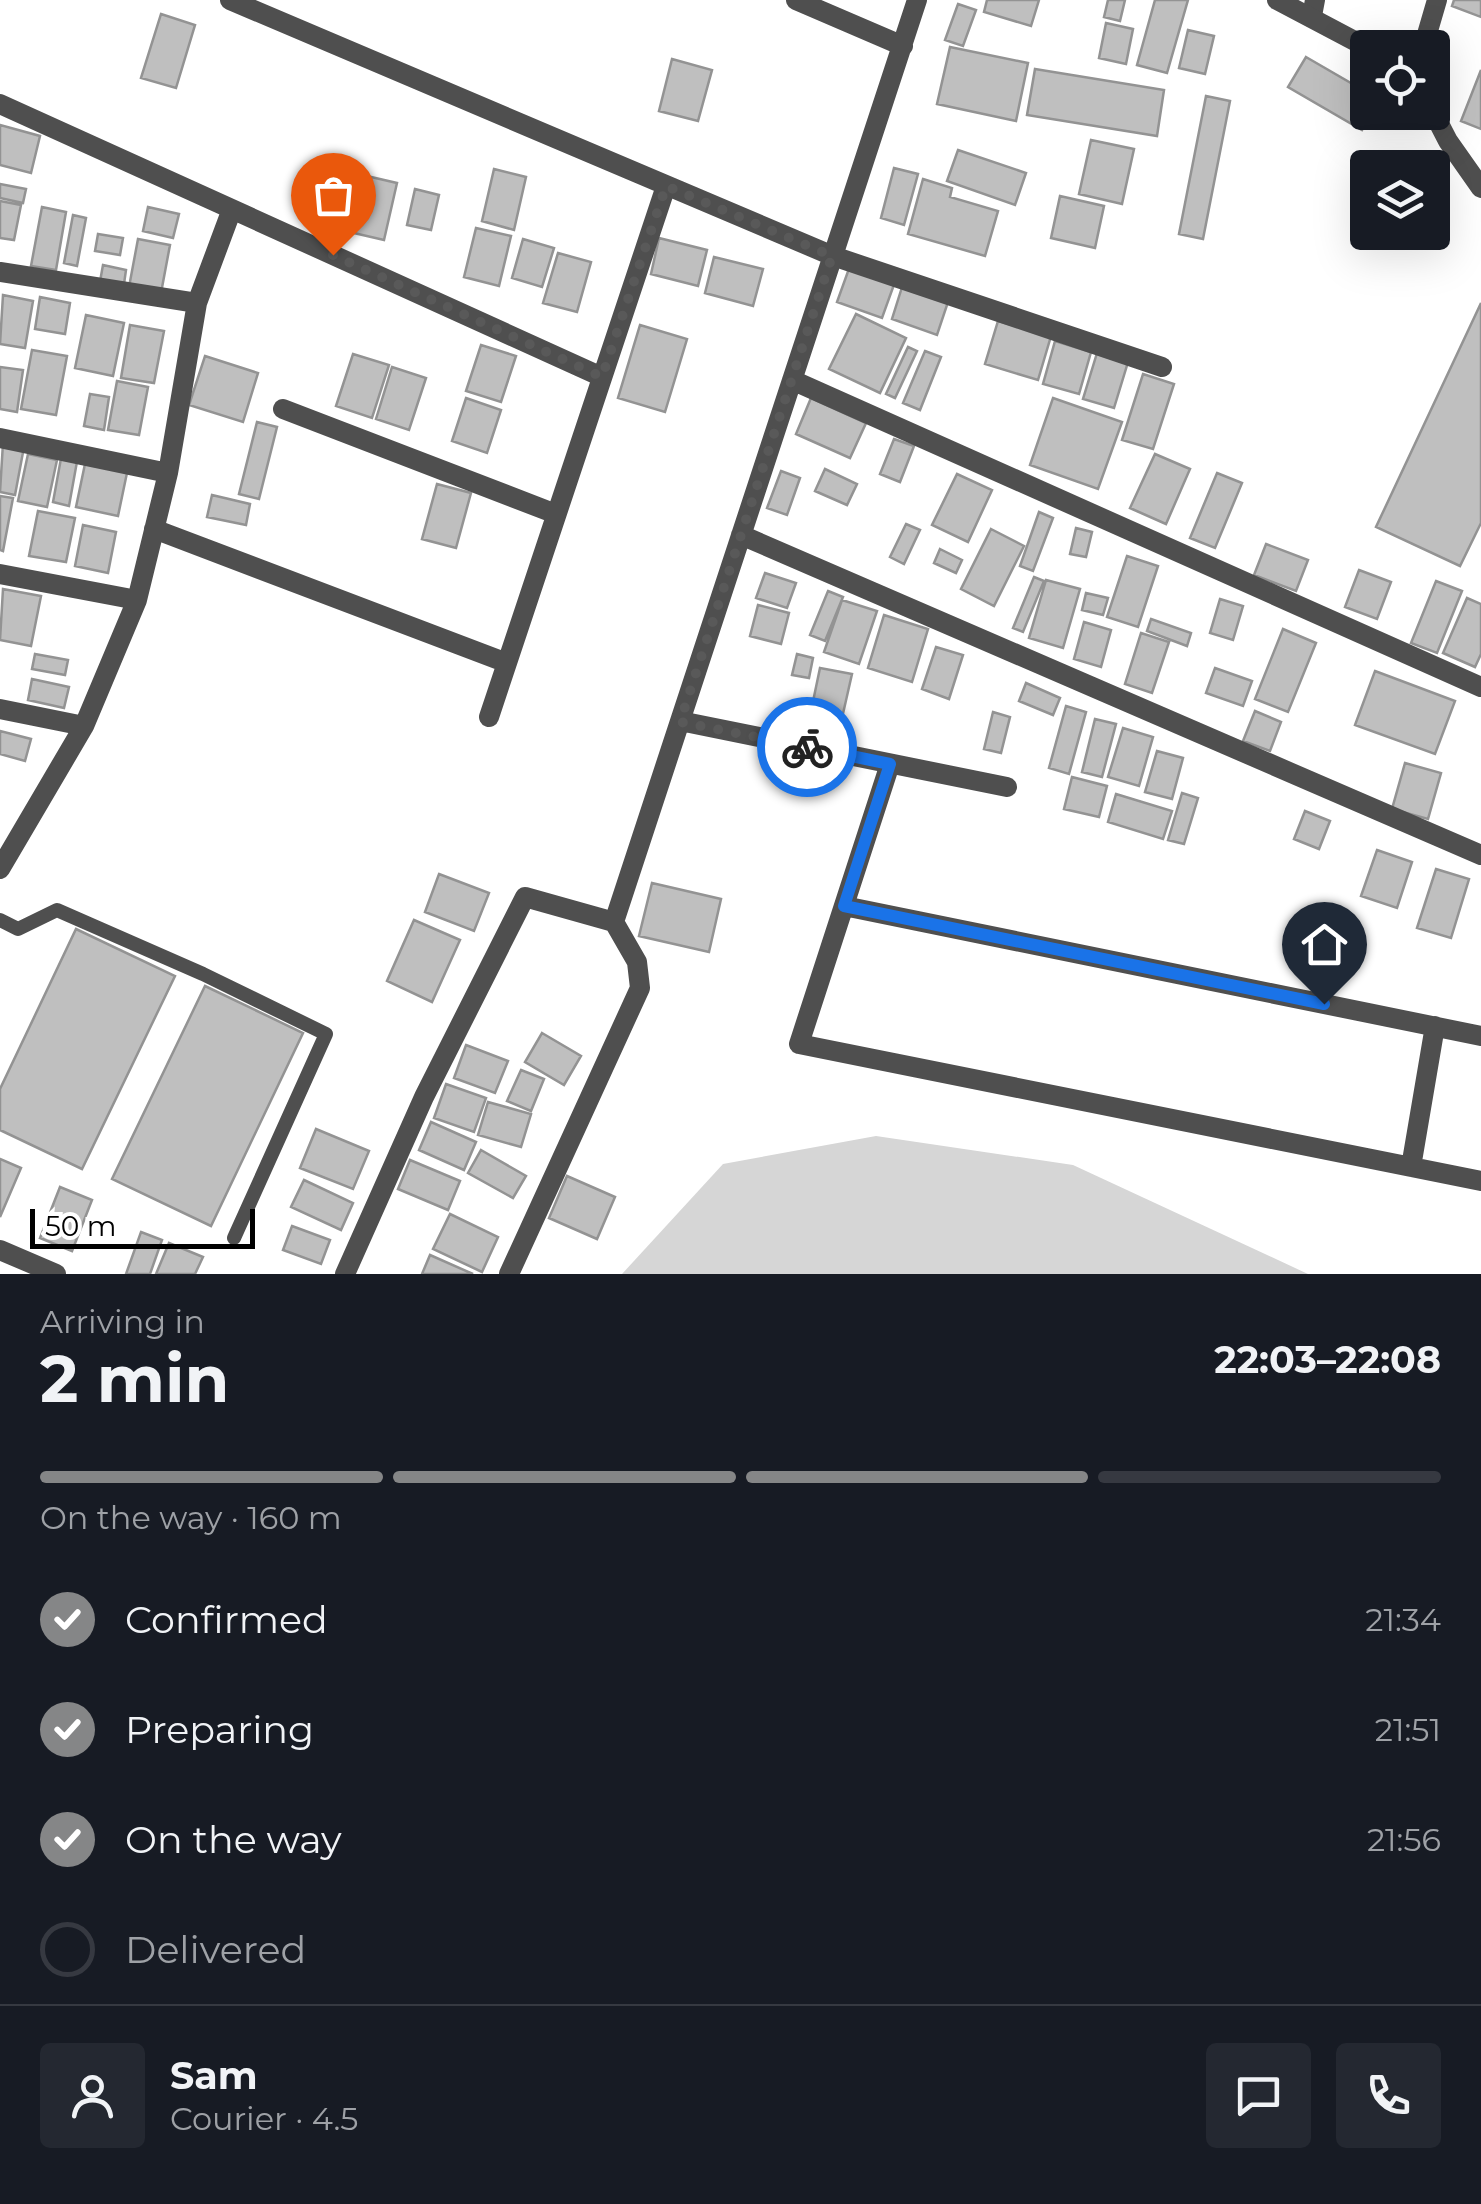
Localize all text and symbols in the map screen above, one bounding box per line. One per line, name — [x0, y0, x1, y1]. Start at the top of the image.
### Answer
map controls — [1350, 30, 1450, 250]
button: locate — [1350, 30, 1450, 130]
button: layers — [1350, 150, 1450, 250]
pin — [291, 153, 376, 256]
icon: bag — [306, 168, 361, 223]
courier — [757, 697, 857, 797]
icon: bike — [780, 720, 835, 775]
pin — [1282, 902, 1367, 1005]
icon: home — [1297, 917, 1352, 972]
scale bar — [30, 1204, 255, 1248]
text: 50 m — [45, 1209, 116, 1243]
text: Arriving in — [40, 1302, 205, 1341]
text: 22:03–22:08 — [1214, 1336, 1441, 1383]
text: 2 min — [40, 1339, 229, 1418]
text: On the way · 160 m — [40, 1498, 342, 1537]
icon: check — [40, 1592, 95, 1647]
text: Confirmed — [125, 1596, 328, 1643]
text: 21:34 — [1365, 1600, 1441, 1639]
icon: check — [40, 1702, 95, 1757]
text: Preparing — [125, 1706, 314, 1753]
text: 21:51 — [1375, 1710, 1441, 1749]
icon: check — [40, 1812, 95, 1867]
text: On the way — [125, 1816, 342, 1863]
text: 21:56 — [1367, 1820, 1441, 1859]
text: Delivered — [125, 1926, 306, 1973]
button: person — [40, 2043, 145, 2148]
button: chat — [1206, 2043, 1311, 2148]
button: phone — [1336, 2043, 1441, 2148]
text: Sam — [170, 2052, 258, 2099]
text: Courier · 4.5 — [170, 2099, 358, 2138]

